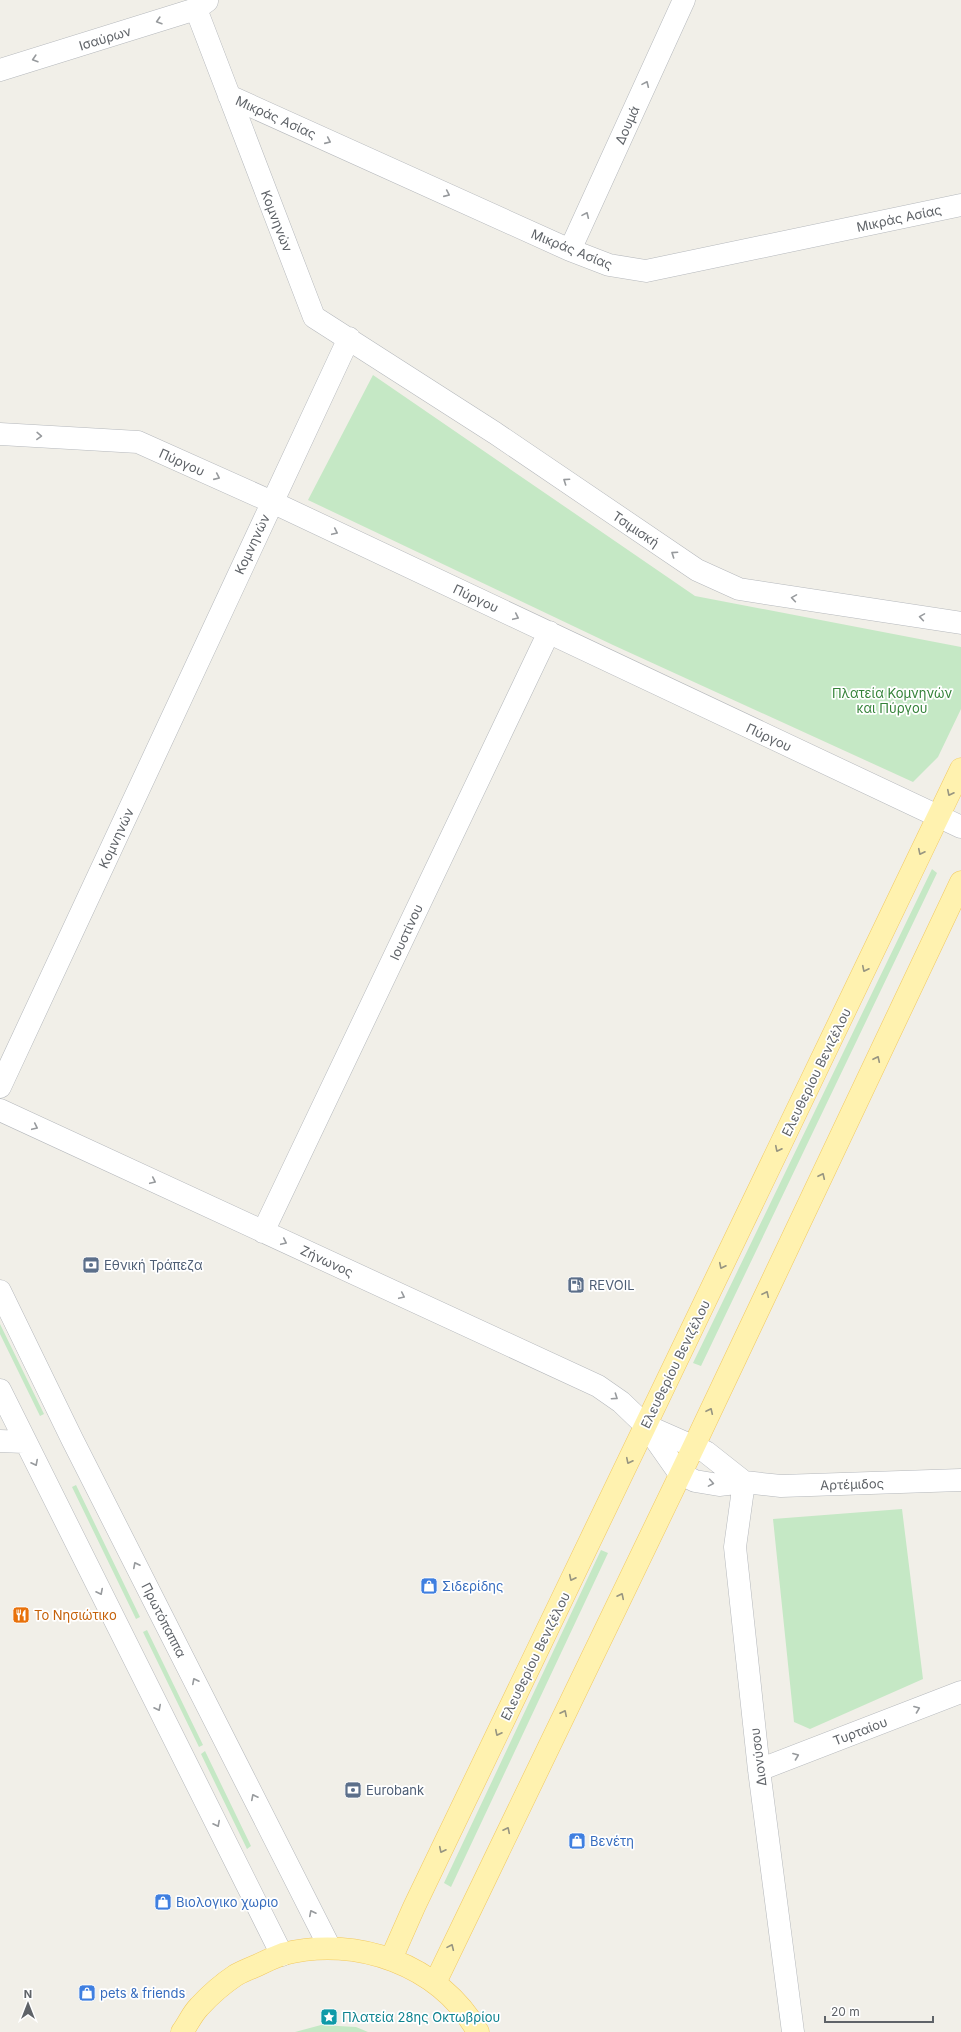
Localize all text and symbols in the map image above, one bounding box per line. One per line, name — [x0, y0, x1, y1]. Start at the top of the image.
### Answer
one-way arrow — [155, 16, 162, 25]
street label: Ισαύρων — [77, 22, 133, 54]
one-way arrow — [31, 54, 38, 63]
one-way arrow — [641, 80, 649, 88]
street label: Μικράς Ασίας — [233, 92, 319, 142]
street label: Δουμά — [611, 103, 643, 147]
one-way arrow — [324, 136, 332, 144]
street label: Κομνηνών — [258, 188, 296, 254]
one-way arrow — [442, 189, 450, 197]
street label: Μικράς Ασίας — [855, 201, 943, 235]
one-way arrow — [581, 211, 589, 219]
street label: Μικράς Ασίας — [529, 225, 615, 273]
one-way arrow — [36, 431, 42, 440]
street label: Πύργου — [157, 445, 207, 479]
one-way arrow — [213, 472, 220, 480]
one-way arrow — [563, 478, 570, 486]
street label: Τσιμισκή — [610, 508, 662, 550]
street label: Κομνηνών — [231, 511, 273, 577]
one-way arrow — [331, 527, 338, 535]
one-way arrow — [671, 552, 678, 559]
street label: Πύργου — [451, 581, 501, 615]
one-way arrow — [791, 594, 797, 603]
one-way arrow — [512, 612, 519, 620]
one-way arrow — [919, 614, 926, 622]
park label: Πλατεία Κομνηνών και Πύργου — [832, 685, 952, 716]
street label: Πύργου — [744, 720, 794, 754]
one-way arrow — [947, 789, 955, 796]
street label: Κομνηνών — [95, 805, 137, 871]
one-way arrow — [918, 847, 926, 855]
street label: Ιουστίνου — [386, 902, 426, 962]
one-way arrow — [862, 964, 870, 972]
street label: Ελευθερίου Βενιζέλου — [778, 1005, 854, 1139]
one-way arrow — [872, 1055, 880, 1063]
one-way arrow — [31, 1122, 39, 1130]
one-way arrow — [775, 1145, 783, 1152]
one-way arrow — [817, 1173, 825, 1181]
one-way arrow — [149, 1176, 157, 1184]
one-way arrow — [281, 1237, 288, 1245]
street label: Ζήνωνος — [298, 1242, 356, 1280]
bank icon: Εθνική Τράπεζα — [81, 1255, 101, 1275]
place label: Εθνική Τράπεζα — [104, 1257, 203, 1273]
one-way arrow — [719, 1262, 727, 1269]
fuel station icon: REVOIL — [566, 1275, 586, 1295]
place label: REVOIL — [589, 1277, 635, 1293]
one-way arrow — [761, 1290, 769, 1298]
one-way arrow — [398, 1291, 406, 1299]
street label: Ελευθερίου Βενιζέλου — [637, 1297, 713, 1431]
one-way arrow — [611, 1392, 618, 1400]
one-way arrow — [705, 1408, 713, 1416]
one-way arrow — [626, 1456, 634, 1464]
one-way arrow — [30, 1459, 38, 1466]
street label: Αρτέμιδος — [820, 1475, 884, 1493]
one-way arrow — [708, 1478, 714, 1487]
one-way arrow — [133, 1562, 141, 1570]
one-way arrow — [569, 1573, 577, 1581]
shop icon: Σιδερίδης — [419, 1576, 439, 1596]
place label: Σιδερίδης — [442, 1578, 503, 1594]
street label: Πρωτόπαππα — [138, 1580, 190, 1660]
one-way arrow — [95, 1588, 103, 1595]
street label: Ελευθερίου Βενιζέλου — [497, 1589, 573, 1723]
one-way arrow — [616, 1592, 623, 1600]
restaurant icon: Το Νησιώτικο — [11, 1605, 31, 1625]
place label: Το Νησιώτικο — [34, 1607, 117, 1623]
one-way arrow — [192, 1678, 200, 1686]
one-way arrow — [153, 1704, 161, 1711]
one-way arrow — [913, 1705, 920, 1713]
one-way arrow — [559, 1710, 567, 1717]
street label: Τυρταίου — [831, 1713, 889, 1749]
street label: Διονύσου — [746, 1727, 770, 1787]
one-way arrow — [495, 1728, 503, 1736]
one-way arrow — [792, 1753, 799, 1761]
bank icon: Eurobank — [343, 1780, 363, 1800]
place label: Eurobank — [366, 1782, 424, 1798]
one-way arrow — [251, 1794, 258, 1801]
one-way arrow — [212, 1820, 219, 1827]
one-way arrow — [502, 1827, 510, 1834]
shop icon: Βενέτη — [567, 1831, 587, 1851]
place label: Βενέτη — [590, 1833, 634, 1849]
one-way arrow — [439, 1846, 447, 1853]
shop icon: Βιολογικο χωριο — [153, 1892, 173, 1912]
place label: Βιολογικο χωριο — [176, 1894, 279, 1910]
one-way arrow — [310, 1910, 317, 1917]
one-way arrow — [446, 1944, 454, 1951]
shop icon: pets & friends — [77, 1983, 97, 2003]
north arrow — [8, 1984, 48, 2024]
place label: pets & friends — [100, 1985, 185, 2001]
text: N — [24, 1987, 32, 2001]
scale bar — [825, 1998, 933, 2024]
text: 20 m — [831, 2004, 860, 2019]
place icon: Πλατεία 28ης Οκτωβρίου — [319, 2007, 339, 2027]
place label: Πλατεία 28ης Οκτωβρίου — [342, 2009, 500, 2025]

